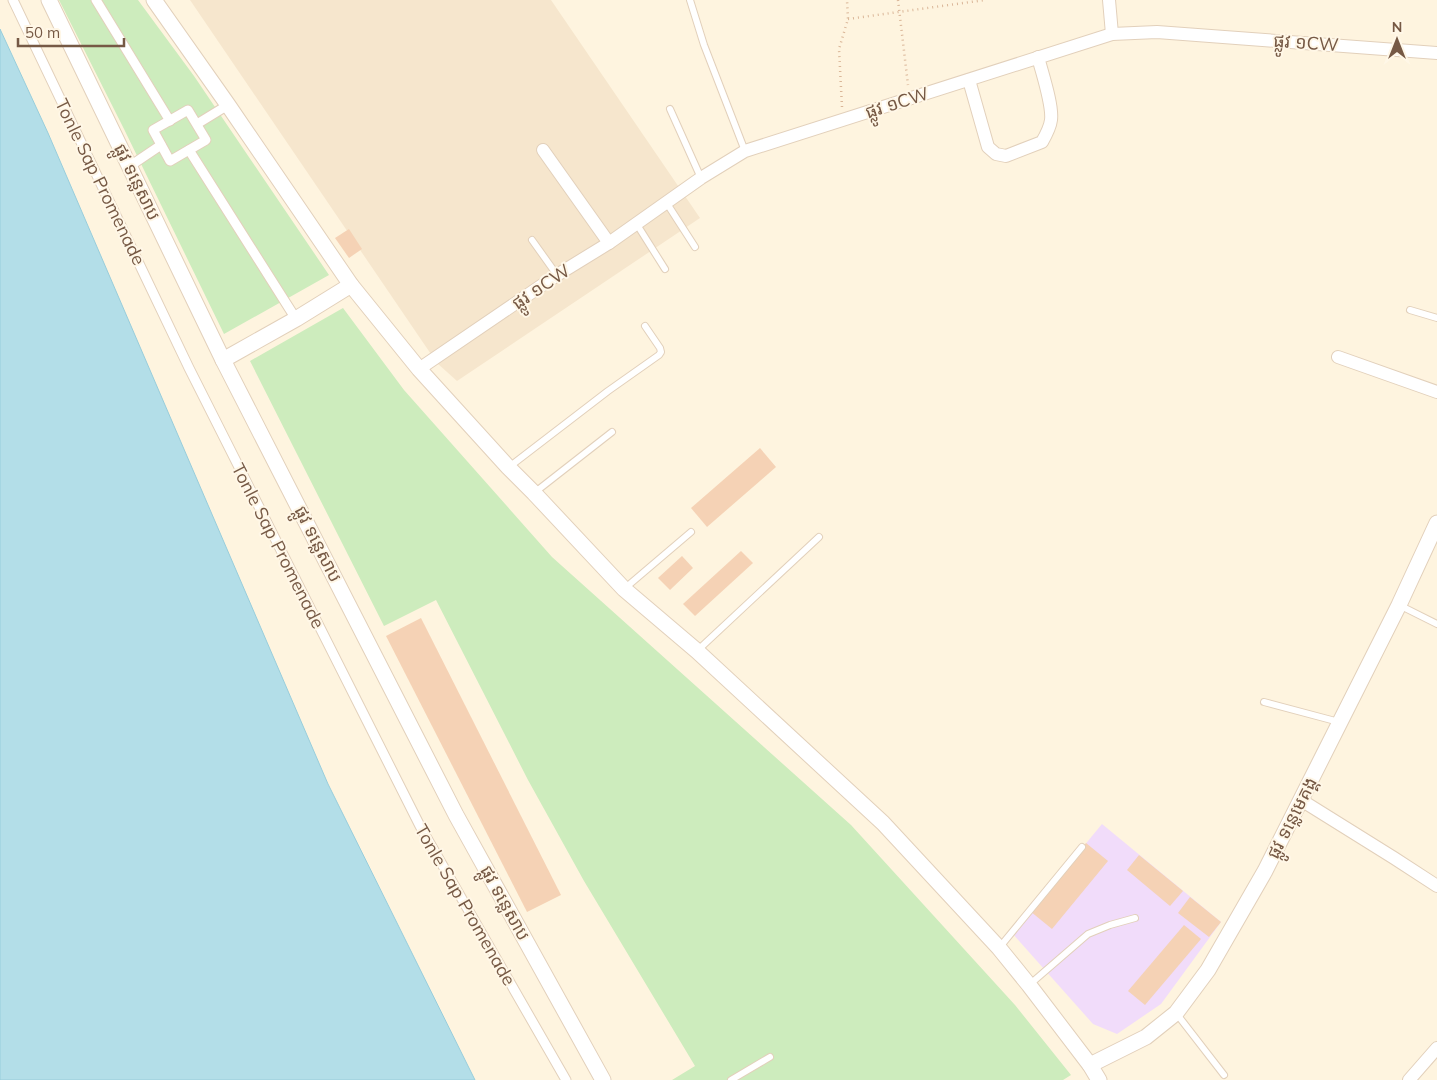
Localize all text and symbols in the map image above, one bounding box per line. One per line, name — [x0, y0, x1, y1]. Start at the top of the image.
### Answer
scale bar — [18, 15, 124, 47]
north arrow — [1372, 15, 1422, 65]
text: N — [1392, 18, 1402, 36]
text: 50 m — [25, 23, 60, 42]
street label: ផ្លូវ ១CW — [1272, 29, 1339, 62]
street label: ផ្លូវ ១CW — [862, 81, 933, 129]
street label: Tonle Sap Promenade — [50, 95, 151, 269]
street label: ផ្លូវ ទន្លេសាប — [104, 140, 166, 226]
street label: ផ្លូវ ១CW — [507, 259, 577, 319]
street label: Tonle Sap Promenade — [227, 459, 330, 632]
street label: ផ្លូវ ទន្លេសាប — [285, 502, 347, 588]
street label: ផ្លូវ ទន្លេមេគង្គ — [1261, 773, 1327, 865]
street label: Tonle Sap Promenade — [410, 820, 521, 989]
street label: ផ្លូវ ទន្លេសាប — [471, 861, 536, 947]

